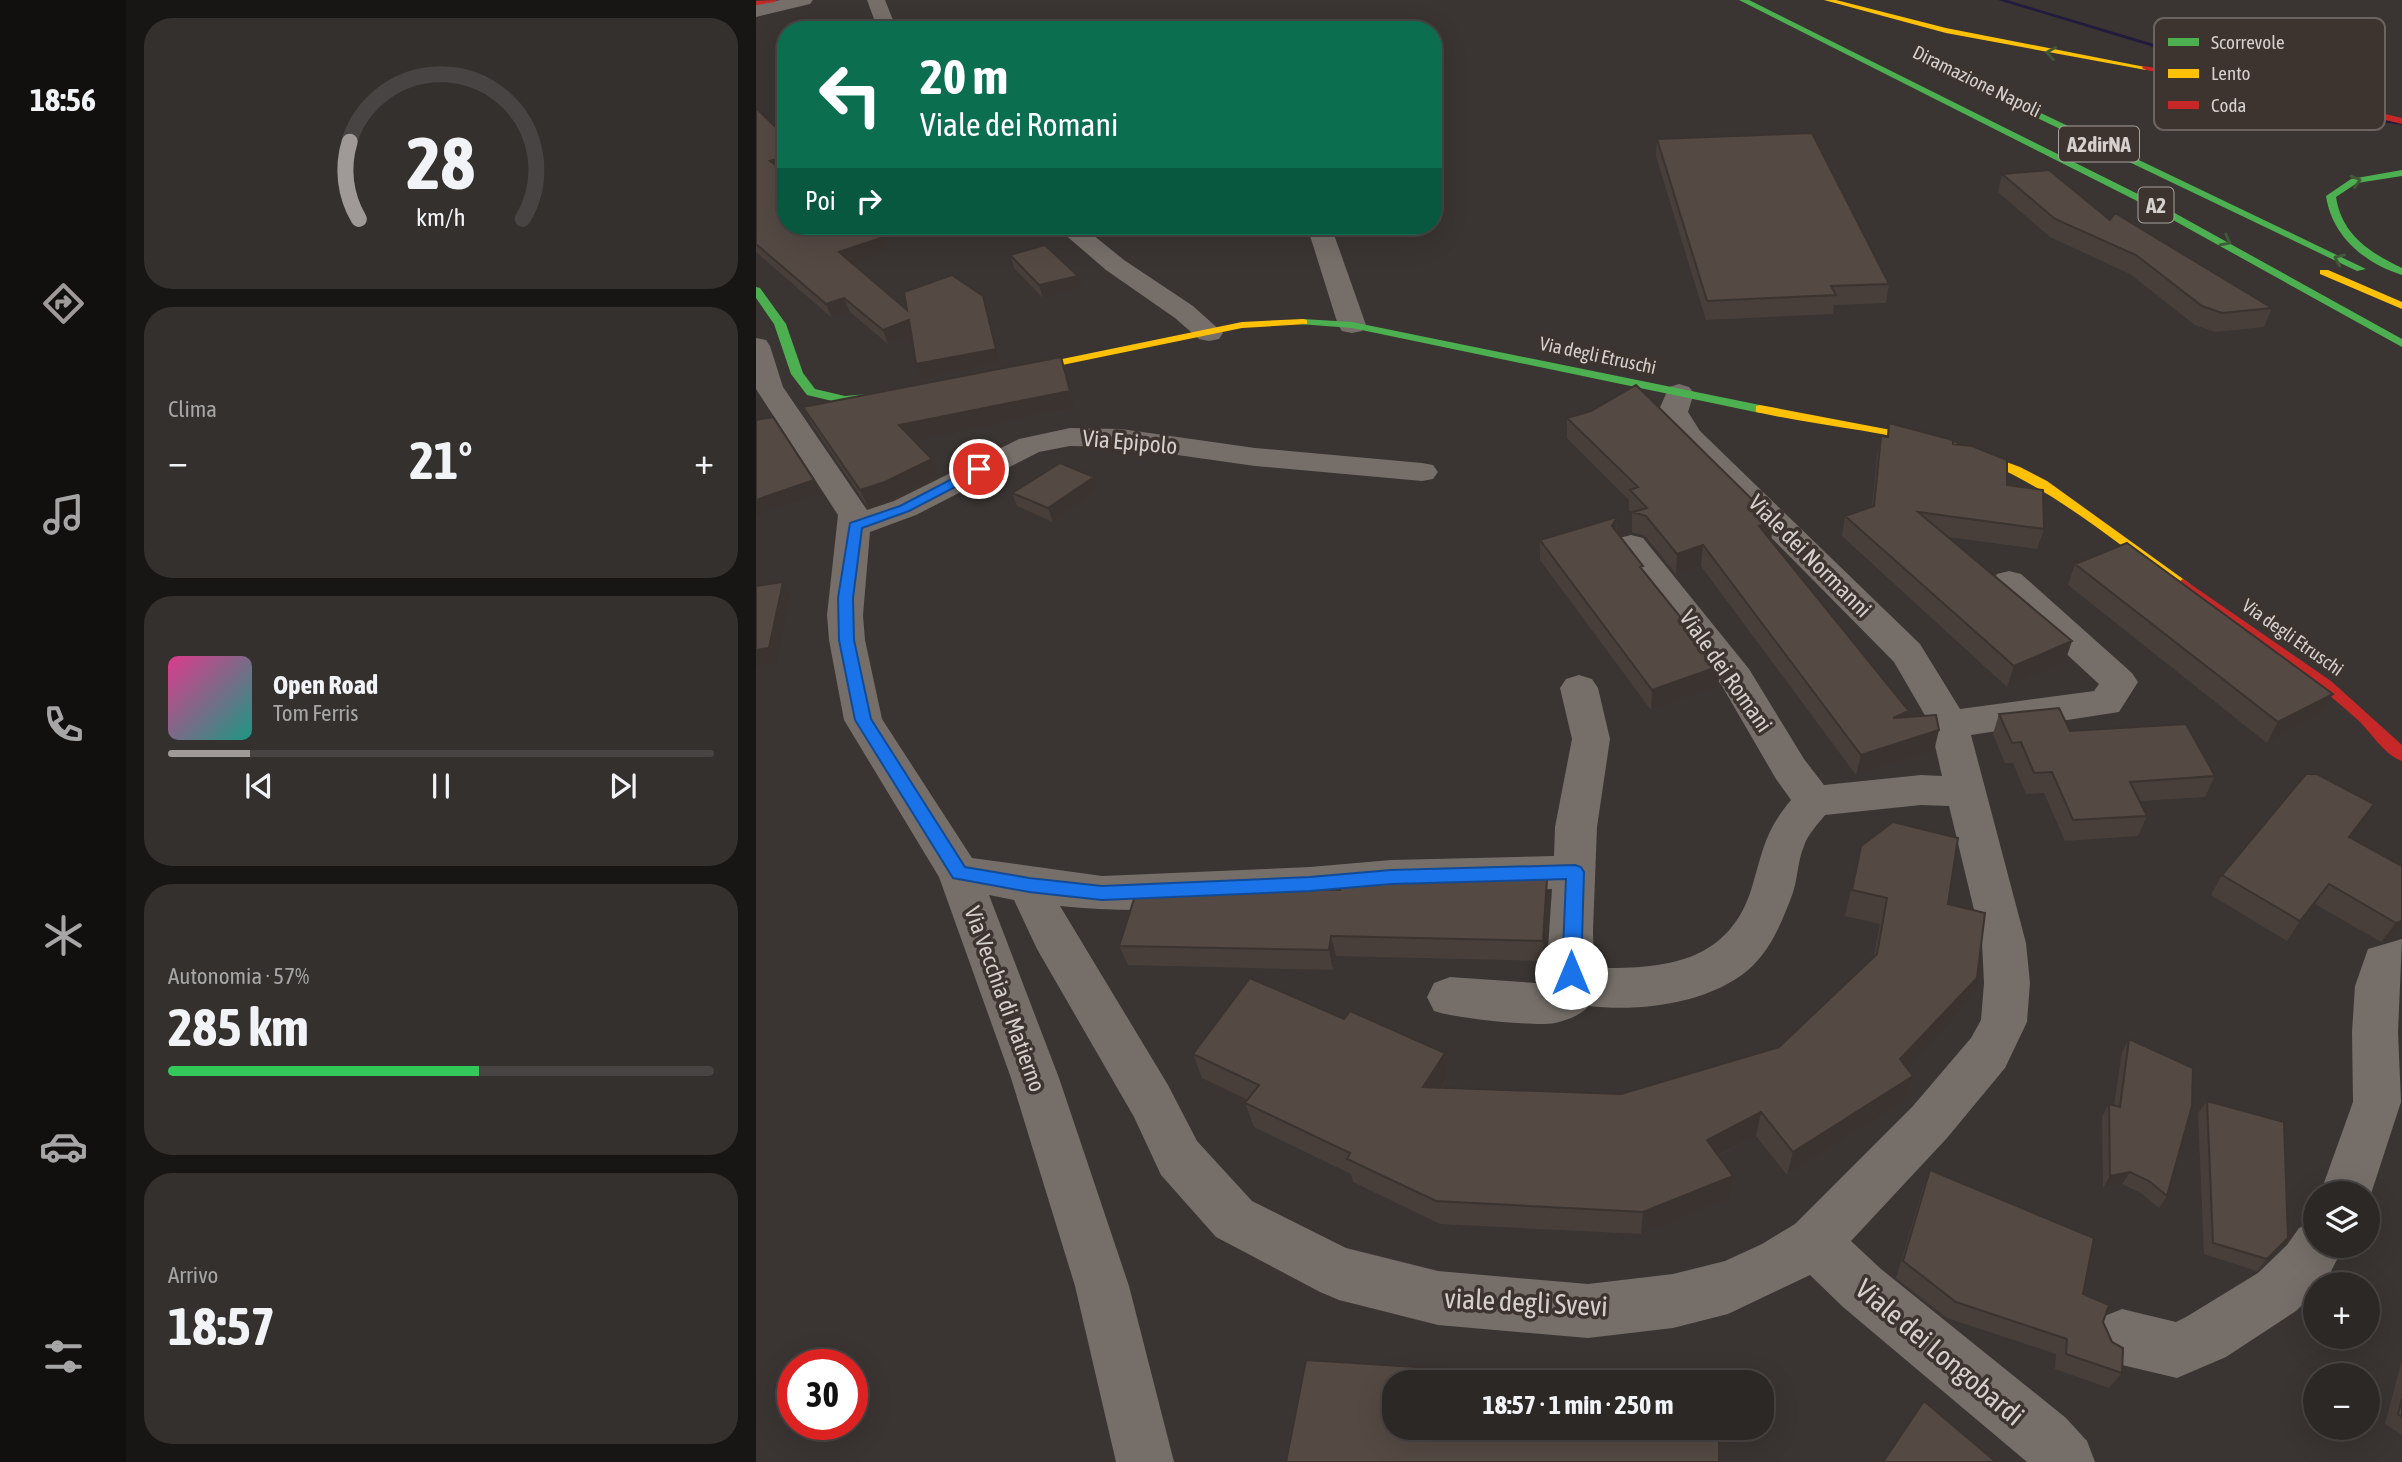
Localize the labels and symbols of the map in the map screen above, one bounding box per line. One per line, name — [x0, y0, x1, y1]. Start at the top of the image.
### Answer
legend — [2154, 18, 2385, 130]
text: Scorrevole — [2211, 31, 2285, 53]
street label: Diramazione Napoli — [1909, 41, 2045, 121]
one-way arrow — [2045, 46, 2057, 61]
text: Lento — [2211, 62, 2250, 84]
text: Coda — [2211, 94, 2246, 116]
road number: A2dirNA — [2059, 127, 2139, 162]
one-way arrow — [2349, 175, 2361, 189]
road number: A2 — [2138, 188, 2174, 222]
one-way arrow — [2219, 233, 2231, 247]
one-way arrow — [2334, 253, 2347, 267]
street label: Via degli Etruschi — [1538, 332, 1658, 378]
street label: Via Epipolo — [1082, 425, 1178, 459]
pin — [949, 439, 1009, 499]
street label: Viale dei Normanni — [1743, 489, 1877, 623]
street label: Via degli Etruschi — [2238, 594, 2348, 680]
street label: Viale dei Romani — [1674, 605, 1778, 737]
street label: Via Vecchia di Matierno — [959, 903, 1051, 1095]
position arrow — [1534, 936, 1608, 1010]
street label: Viale dei Longobardi — [1849, 1272, 2031, 1432]
street label: viale degli Svevi — [1443, 1282, 1609, 1322]
speed limit sign: 30 — [777, 1349, 868, 1440]

